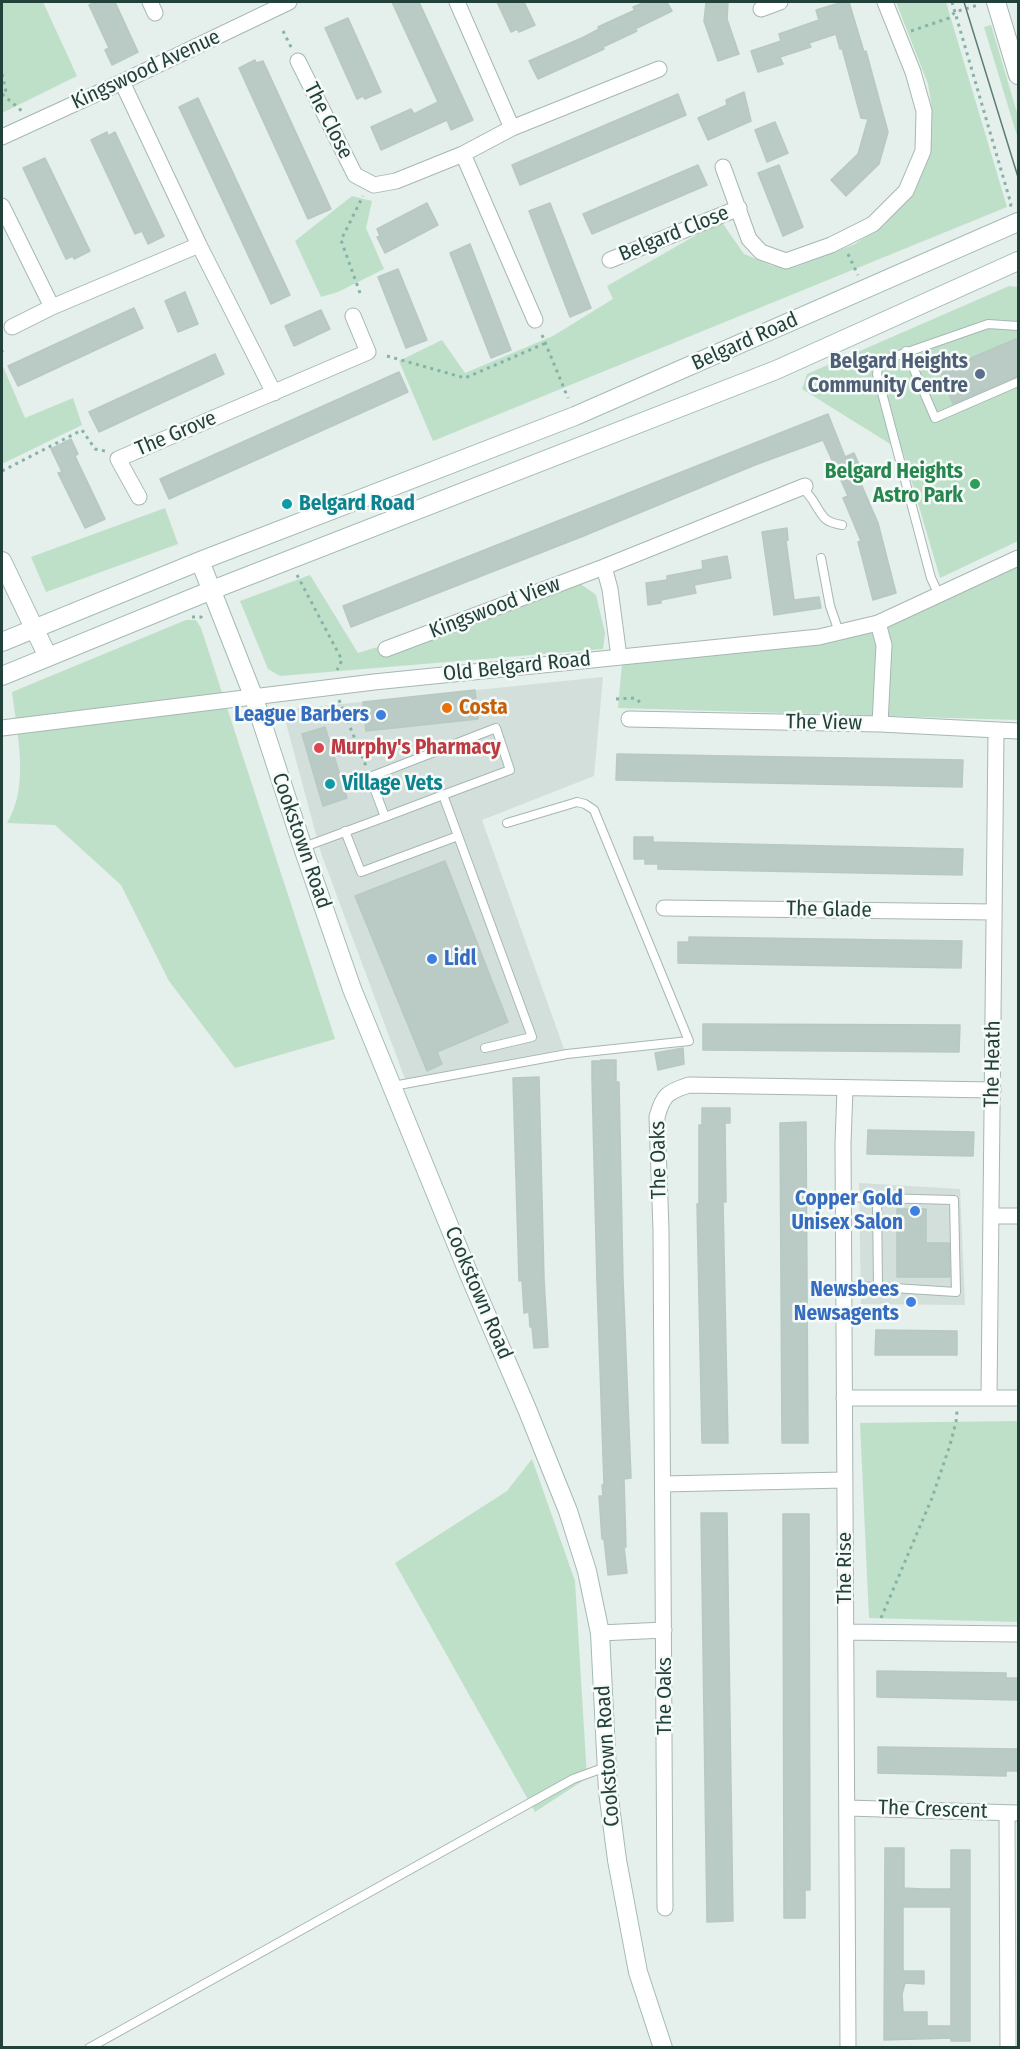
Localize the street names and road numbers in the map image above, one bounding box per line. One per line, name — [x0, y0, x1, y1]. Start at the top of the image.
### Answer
street label: Kingswood Avenue — [68, 25, 224, 115]
street label: The Close — [298, 79, 358, 163]
street label: Belgard Close — [615, 201, 733, 267]
street label: Belgard Road — [688, 307, 802, 377]
street label: The Grove — [132, 406, 220, 462]
street label: Kingswood View — [426, 571, 564, 645]
street label: Old Belgard Road — [442, 647, 592, 687]
street label: The View — [786, 710, 862, 736]
street label: Cookstown Road — [266, 770, 336, 912]
street label: The Glade — [786, 897, 872, 923]
street label: The Heath — [980, 1020, 1006, 1108]
street label: The Oaks — [646, 1121, 672, 1199]
street label: Cookstown Road — [439, 1223, 517, 1363]
street label: The Rise — [832, 1532, 858, 1604]
street label: The Oaks — [652, 1657, 678, 1735]
street label: Cookstown Road — [590, 1684, 626, 1828]
street label: The Crescent — [878, 1795, 988, 1825]

